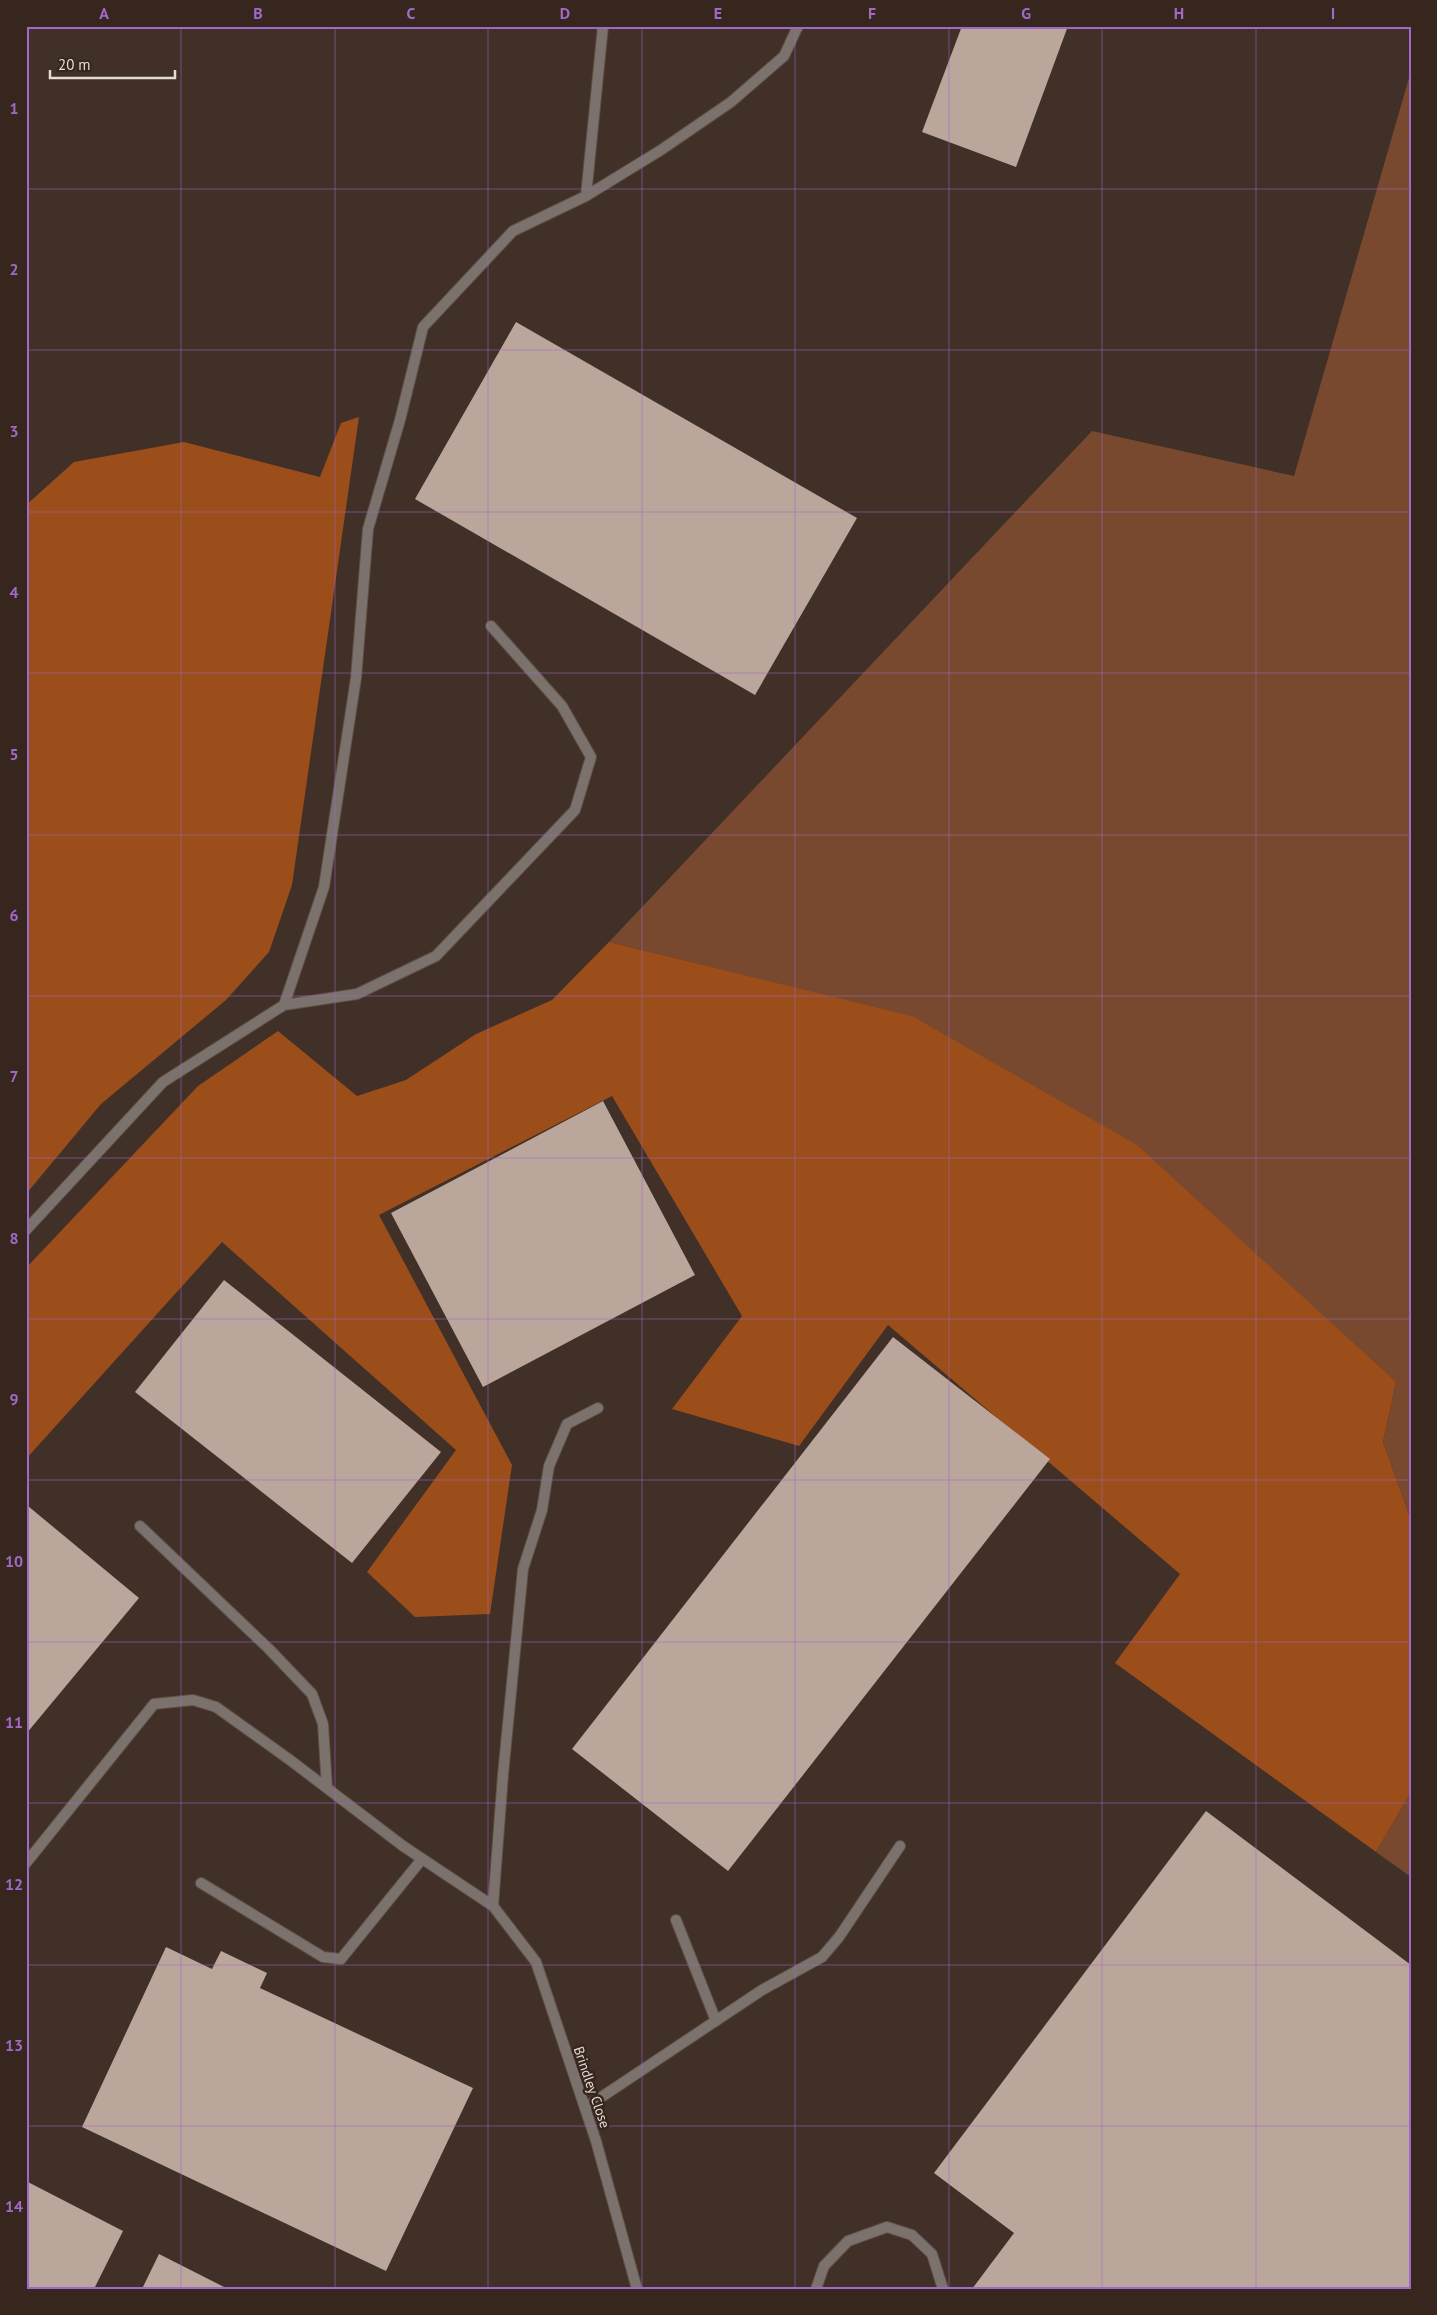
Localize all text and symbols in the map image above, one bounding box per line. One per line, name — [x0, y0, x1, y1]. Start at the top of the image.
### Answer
text: A — [99, 3, 109, 23]
text: B — [253, 3, 263, 23]
text: C — [407, 3, 416, 23]
text: D — [560, 3, 570, 23]
text: E — [714, 3, 722, 23]
text: F — [868, 3, 876, 23]
text: G — [1021, 3, 1031, 23]
text: H — [1174, 3, 1184, 23]
text: I — [1331, 3, 1335, 23]
scale bar — [50, 48, 175, 80]
text: 20 m — [58, 55, 91, 74]
text: 1 — [9, 98, 19, 118]
text: 2 — [9, 259, 19, 279]
text: 3 — [9, 421, 19, 441]
text: 4 — [9, 582, 19, 602]
text: 5 — [9, 744, 19, 764]
text: 6 — [9, 905, 19, 925]
text: 7 — [9, 1066, 19, 1086]
text: 8 — [9, 1228, 19, 1248]
text: 9 — [9, 1389, 19, 1409]
text: 10 — [5, 1551, 23, 1571]
text: 11 — [5, 1712, 23, 1732]
text: 12 — [5, 1874, 23, 1894]
text: 13 — [5, 2035, 23, 2055]
street label: Brindley Close — [570, 2044, 614, 2130]
text: 14 — [5, 2196, 23, 2216]

